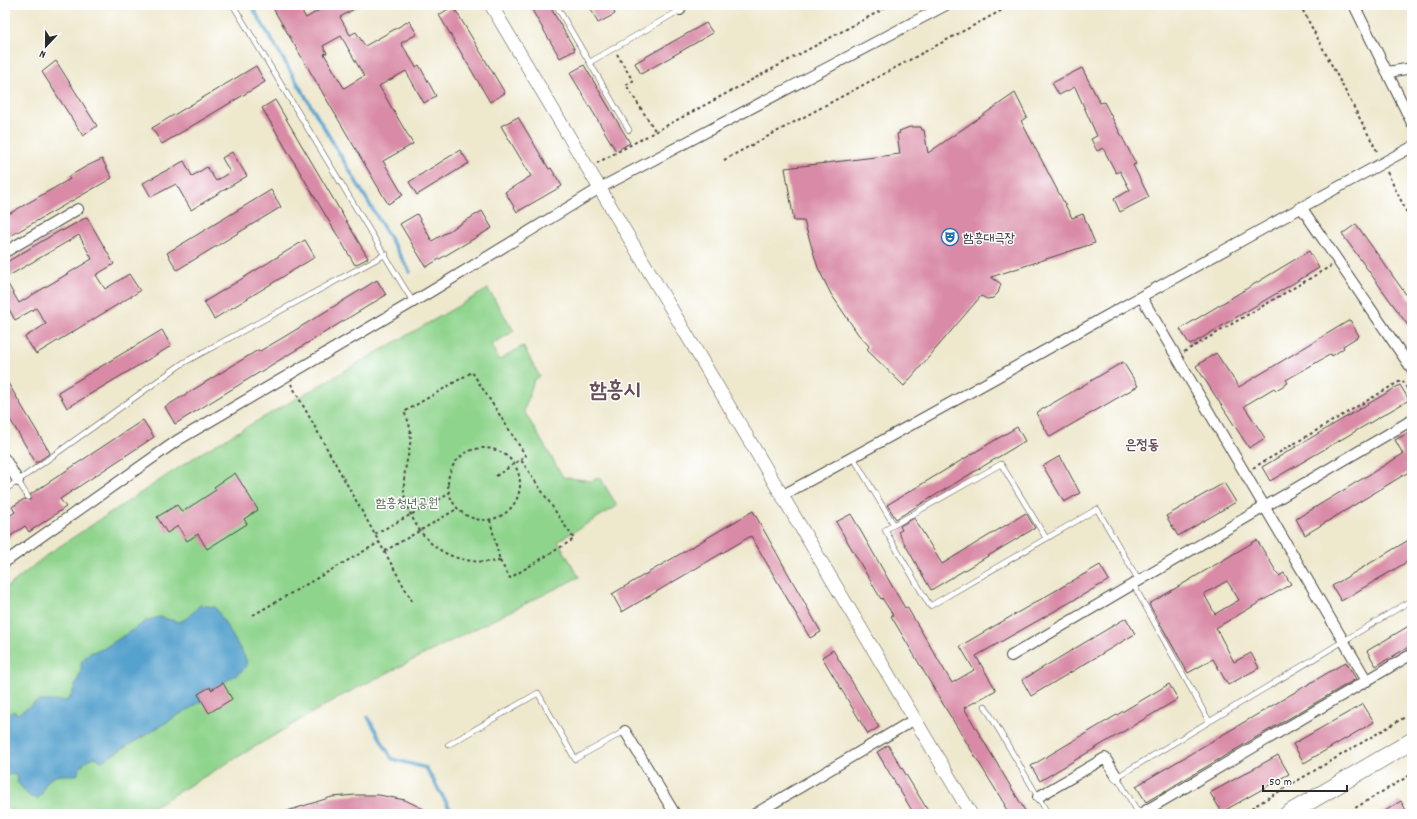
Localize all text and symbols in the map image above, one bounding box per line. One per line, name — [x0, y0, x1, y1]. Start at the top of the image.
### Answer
north arrow — [26, 26, 66, 66]
text: N — [37, 45, 49, 62]
theatre icon: 함흥대극장 — [940, 227, 960, 247]
place label: 함흥대극장 — [963, 230, 1015, 249]
district label: 함흥시 — [589, 377, 640, 407]
district label: 은정동 — [1125, 436, 1159, 456]
park label: 함흥청년공원 — [376, 495, 438, 514]
scale bar — [1263, 767, 1347, 793]
text: 50 m — [1269, 774, 1292, 791]

